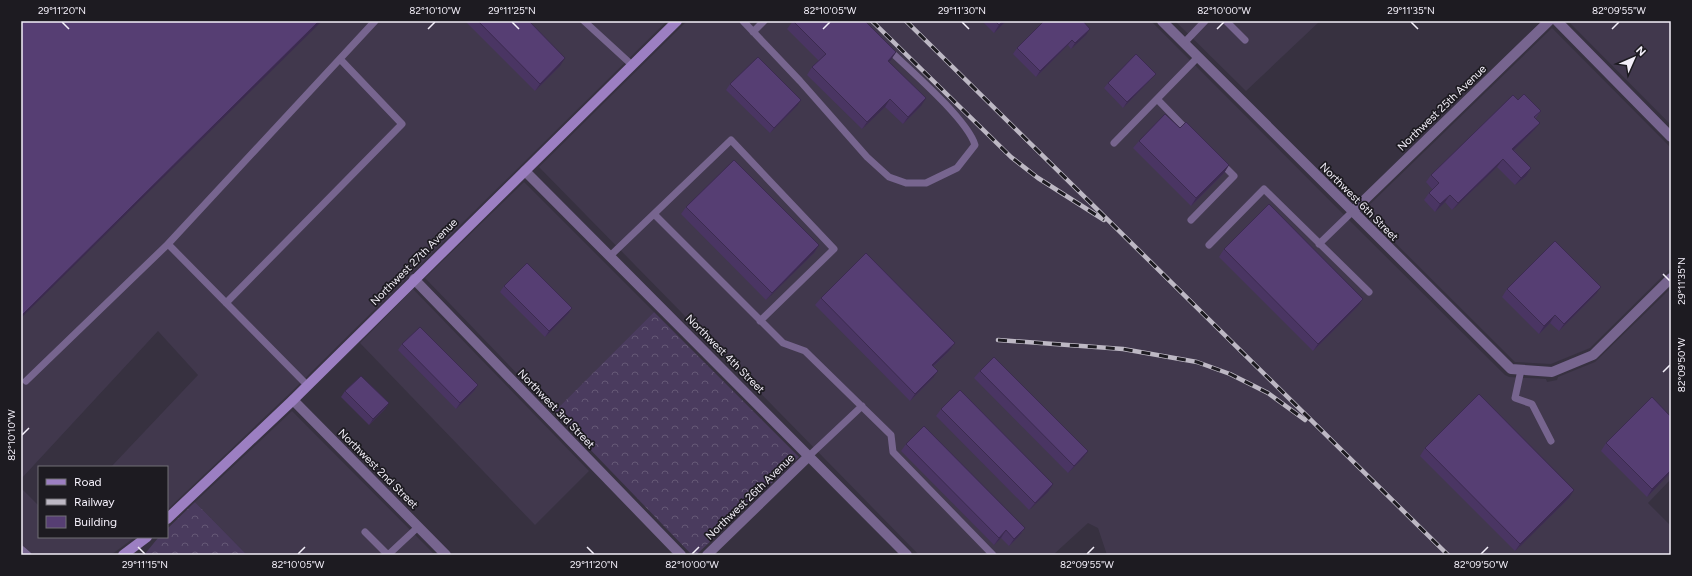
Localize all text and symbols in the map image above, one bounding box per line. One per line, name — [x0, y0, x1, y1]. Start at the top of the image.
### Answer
text: 29°11'20"N — [38, 4, 86, 17]
text: 82°10'10"W — [409, 4, 461, 17]
text: 29°11'25"N — [488, 4, 536, 17]
text: 82°10'05"W — [804, 4, 857, 17]
text: 29°11'30"N — [938, 4, 986, 17]
text: 82°10'00"W — [1197, 4, 1251, 17]
text: 29°11'35"N — [1387, 4, 1435, 17]
text: 82°09'55"W — [1592, 4, 1646, 17]
north arrow — [1614, 38, 1654, 78]
text: N — [1633, 44, 1648, 59]
street label: Northwest 25th Avenue — [1395, 62, 1489, 154]
street label: Northwest 6th Street — [1317, 160, 1401, 244]
street label: Northwest 27th Avenue — [368, 216, 460, 308]
text: 29°11'35"N — [1675, 257, 1688, 305]
street label: Northwest 4th Street — [683, 312, 767, 396]
text: 82°09'50"W — [1675, 337, 1688, 392]
street label: Northwest 3rd Street — [515, 367, 597, 451]
text: 82°10'10"W — [5, 409, 18, 461]
street label: Northwest 2nd Street — [335, 426, 421, 512]
street label: Northwest 26th Avenue — [703, 451, 797, 543]
legend — [38, 466, 168, 538]
text: Road — [74, 475, 102, 489]
text: Railway — [74, 495, 115, 509]
text: Building — [74, 515, 117, 529]
text: 29°11'15"N — [122, 558, 168, 571]
text: 82°10'05"W — [272, 558, 325, 571]
text: 29°11'20"N — [570, 558, 618, 571]
text: 82°10'00"W — [665, 558, 719, 571]
text: 82°09'55"W — [1060, 558, 1114, 571]
text: 82°09'50"W — [1454, 558, 1509, 571]

